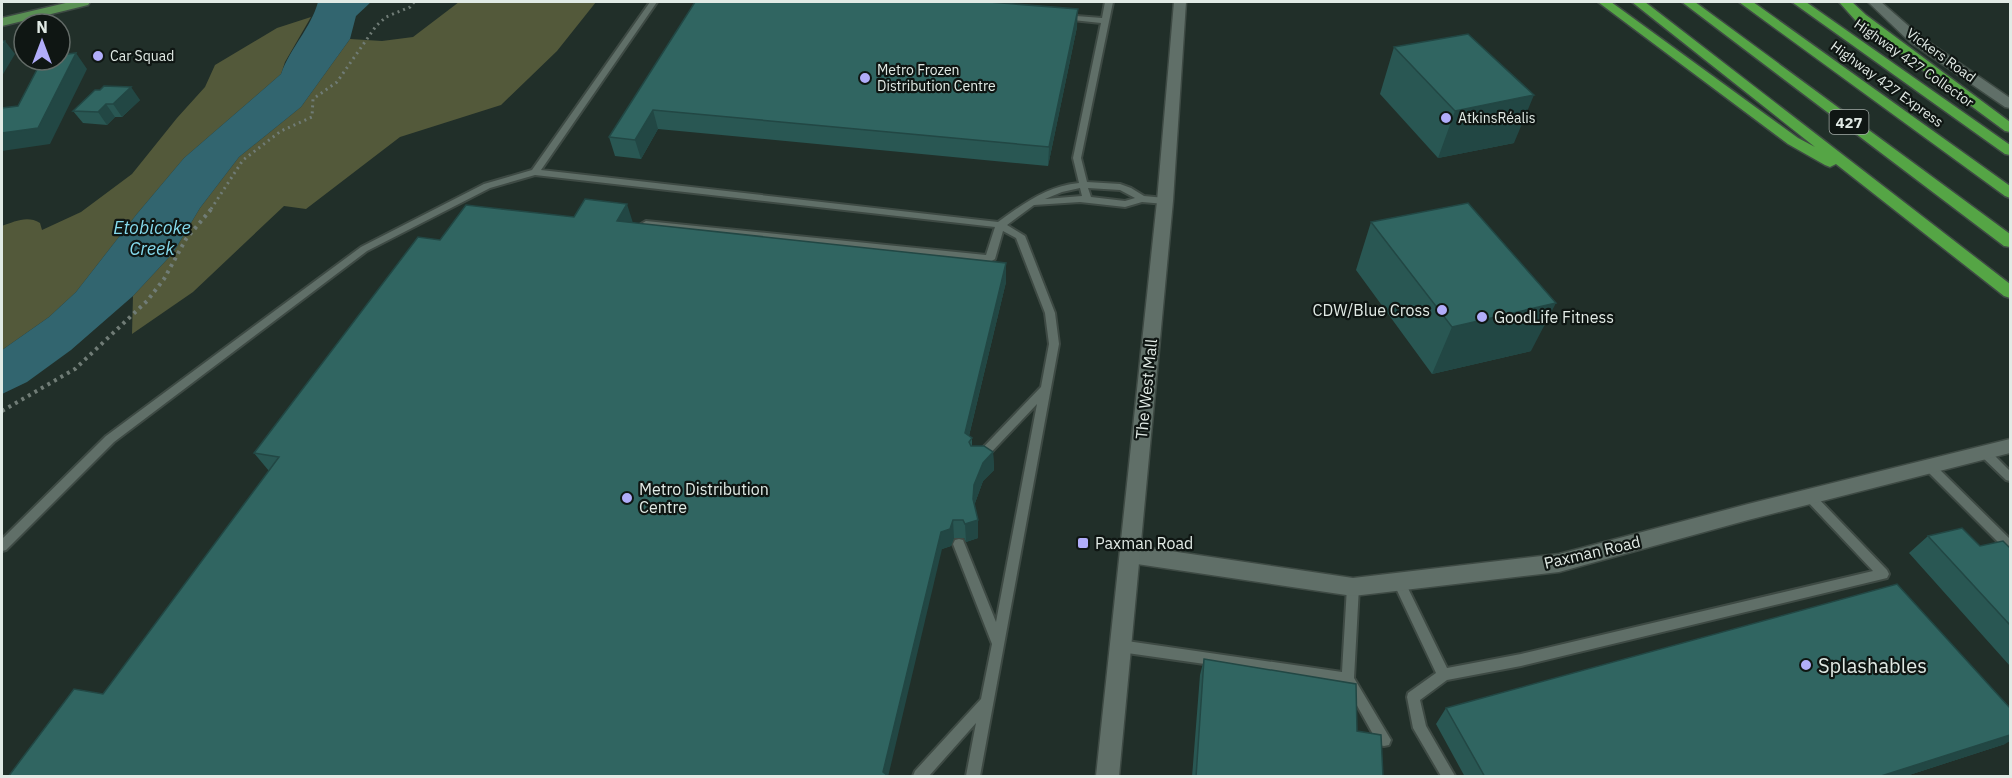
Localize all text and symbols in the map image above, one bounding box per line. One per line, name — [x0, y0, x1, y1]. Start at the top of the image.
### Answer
north arrow — [12, 12, 72, 72]
street label: Highway 427 Collector — [1851, 15, 1977, 111]
text: N — [36, 17, 48, 37]
street label: Vickers Road — [1903, 24, 1979, 86]
street label: Highway 427 Express — [1827, 37, 1947, 131]
place label: Car Squad — [110, 47, 174, 65]
marker: Car Squad — [91, 49, 105, 63]
place label: Metro Frozen Distribution Centre — [877, 61, 996, 95]
marker: Metro Frozen Distribution Centre — [858, 71, 872, 85]
place label: AtkinsRéalis — [1458, 109, 1536, 127]
road number: 427 — [1830, 110, 1868, 134]
marker: AtkinsRéalis — [1439, 111, 1453, 125]
water label: Etobicoke Creek — [113, 216, 191, 260]
place label: CDW/Blue Cross — [1312, 300, 1430, 320]
marker: CDW/Blue Cross — [1435, 303, 1449, 317]
place label: GoodLife Fitness — [1494, 307, 1614, 327]
marker: GoodLife Fitness — [1475, 310, 1489, 324]
street label: The West Mall — [1131, 338, 1161, 440]
place label: Metro Distribution Centre — [639, 479, 769, 517]
marker: Metro Distribution Centre — [620, 491, 634, 505]
street label: Paxman Road — [1542, 531, 1642, 573]
place label: Paxman Road — [1095, 533, 1193, 553]
marker: Paxman Road — [1076, 536, 1090, 550]
place label: Splashables — [1818, 652, 1927, 679]
marker: Splashables — [1799, 658, 1813, 672]

